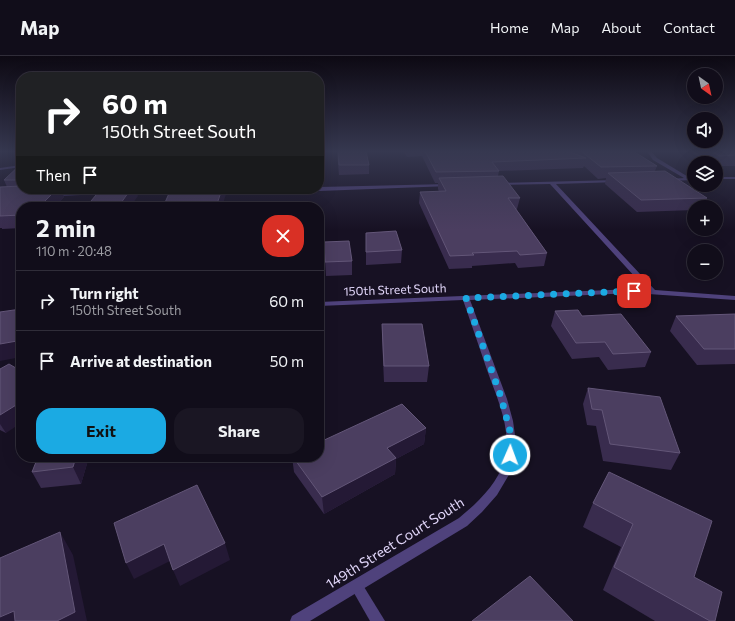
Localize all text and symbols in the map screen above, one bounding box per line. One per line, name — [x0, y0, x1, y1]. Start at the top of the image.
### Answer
text: Map — [20, 16, 59, 39]
text: Home — [490, 19, 529, 36]
text: Map — [551, 19, 579, 36]
text: About — [601, 19, 641, 36]
text: Contact — [663, 19, 715, 36]
north arrow — [687, 68, 723, 104]
map controls — [687, 68, 723, 280]
text: 60 m — [102, 86, 168, 120]
icon: right — [36, 88, 88, 140]
button: sound — [687, 112, 723, 148]
text: 150th Street South — [102, 120, 256, 142]
button: layers — [687, 156, 723, 192]
icon: arrive — [79, 164, 101, 186]
text: Then — [36, 166, 71, 184]
button: + — [687, 200, 723, 236]
text: 2 min — [36, 213, 96, 242]
button: close — [262, 215, 304, 257]
text: 110 m · 20:48 — [36, 243, 112, 259]
button: − — [687, 244, 723, 280]
pin — [617, 274, 651, 308]
street label: 150th Street South — [343, 280, 447, 298]
icon: arrive — [623, 280, 645, 302]
text: Turn right — [70, 284, 139, 302]
icon: right — [36, 290, 58, 312]
text: 60 m — [269, 292, 304, 310]
text: 150th Street South — [70, 302, 181, 318]
icon: arrive — [36, 350, 58, 372]
text: Arrive at destination — [70, 352, 212, 370]
text: 50 m — [270, 352, 304, 370]
button: Exit — [36, 408, 166, 454]
button: Share — [174, 408, 304, 454]
position arrow — [489, 434, 531, 476]
street label: 149th Street Court South — [323, 493, 467, 592]

